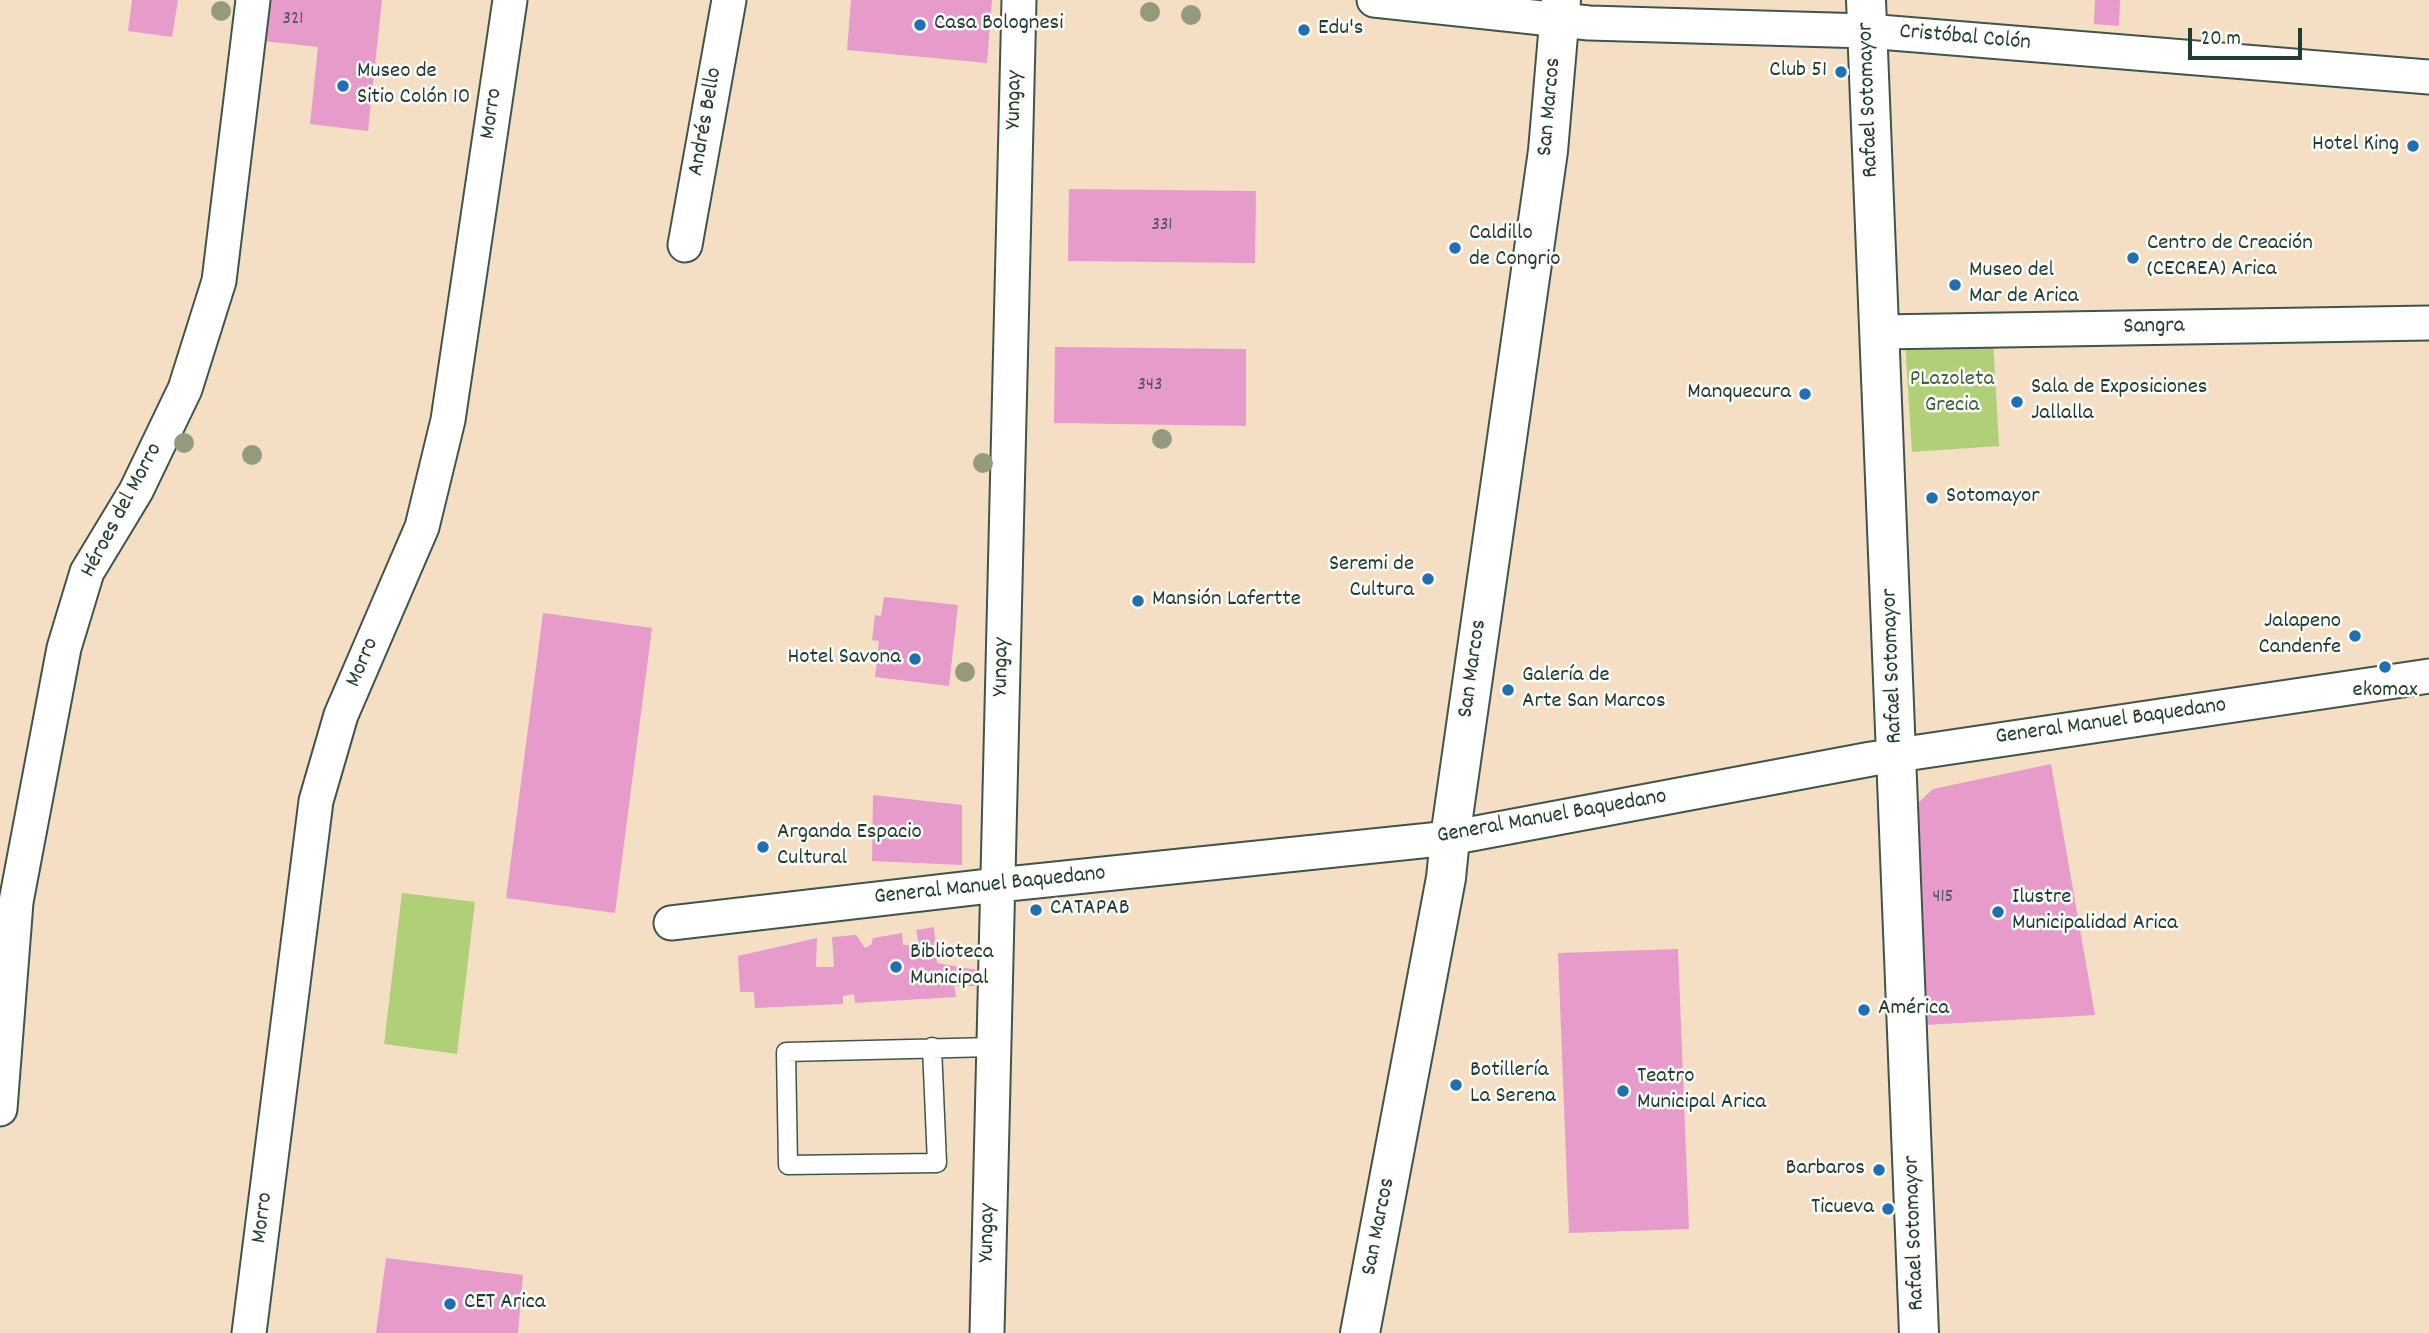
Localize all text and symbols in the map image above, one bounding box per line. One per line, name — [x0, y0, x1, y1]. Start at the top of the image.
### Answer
house number: 321 — [283, 9, 303, 31]
place label: Casa Bolognesi — [934, 11, 1063, 39]
scale bar — [2191, 14, 2305, 58]
place label: Edu's — [1318, 16, 1363, 44]
marker: Casa Bolognesi — [912, 17, 928, 33]
street label: Cristóbal Colón — [1898, 20, 2032, 58]
marker: Edu's — [1296, 22, 1312, 38]
street label: Rafael Sotomayor — [1853, 22, 1887, 178]
text: 20 m — [2201, 25, 2241, 55]
street label: San Marcos — [1533, 57, 1569, 157]
place label: Club 51 — [1769, 58, 1827, 86]
place label: Museo de Sitio Colón 10 — [357, 59, 470, 113]
marker: Club 51 — [1833, 64, 1849, 80]
street label: Andrés Bello — [684, 66, 730, 178]
street label: Yungay — [1002, 70, 1030, 130]
marker: Museo de Sitio Colón 10 — [335, 78, 351, 94]
street label: Morro — [476, 87, 510, 141]
place label: Hotel King — [2312, 132, 2399, 160]
marker: Hotel King — [2405, 138, 2421, 154]
house number: 331 — [1151, 215, 1173, 237]
place label: Caldillo de Congrio — [1469, 221, 1560, 275]
place label: Centro de Creación (CECREA) Arica — [2147, 231, 2313, 285]
marker: Caldillo de Congrio — [1447, 240, 1463, 256]
marker: Centro de Creación (CECREA) Arica — [2125, 250, 2141, 266]
place label: Museo del Mar de Arica — [1969, 258, 2079, 312]
marker: Museo del Mar de Arica — [1947, 277, 1963, 293]
street label: Sangra — [2123, 314, 2185, 342]
park label: PLazoleta Grecia — [1910, 367, 1994, 421]
house number: 343 — [1138, 375, 1162, 397]
place label: Sala de Exposiciones Jallalla — [2031, 375, 2207, 429]
place label: Manquecura — [1687, 380, 1791, 408]
marker: Manquecura — [1797, 386, 1813, 402]
marker: Sala de Exposiciones Jallalla — [2009, 394, 2025, 410]
street label: Héroes del Morro — [76, 439, 170, 583]
place label: Sotomayor — [1946, 484, 2040, 512]
marker: Sotomayor — [1924, 490, 1940, 506]
place label: Seremi de Cultura — [1329, 552, 1414, 606]
marker: Seremi de Cultura — [1420, 571, 1436, 587]
place label: Mansión Lafertte — [1152, 587, 1301, 615]
street label: Rafael Sotomayor — [1877, 588, 1911, 744]
marker: Mansión Lafertte — [1130, 593, 1146, 609]
place label: Jalapeno Candenfe — [2258, 609, 2341, 663]
street label: San Marcos — [1453, 618, 1495, 720]
marker: Jalapeno Candenfe — [2347, 628, 2363, 644]
street label: Morro — [341, 634, 387, 692]
street label: Yungay — [989, 637, 1017, 697]
place label: Hotel Savona — [787, 645, 901, 673]
marker: Hotel Savona — [907, 651, 923, 667]
marker: ekomax — [2377, 659, 2393, 675]
place label: Galería de Arte San Marcos — [1522, 663, 1666, 717]
place label: ekomax — [2353, 678, 2417, 706]
marker: Galería de Arte San Marcos — [1500, 682, 1516, 698]
street label: General Manuel Baquedano — [1994, 693, 2228, 753]
street label: General Manuel Baquedano — [1435, 784, 1669, 852]
place label: Arganda Espacio Cultural — [777, 820, 922, 874]
marker: Arganda Espacio Cultural — [755, 839, 771, 855]
street label: General Manuel Baquedano — [873, 861, 1107, 913]
place label: Ilustre Municipalidad Arica — [2012, 885, 2178, 939]
house number: 415 — [1933, 887, 1953, 909]
place label: CATAPAB — [1050, 896, 1130, 924]
marker: CATAPAB — [1028, 902, 1044, 918]
marker: Ilustre Municipalidad Arica — [1990, 904, 2006, 920]
place label: Biblioteca Municipal — [910, 940, 994, 994]
marker: Biblioteca Municipal — [888, 959, 904, 975]
place label: América — [1878, 996, 1949, 1024]
marker: América — [1856, 1002, 1872, 1018]
place label: Botillería La Serena — [1470, 1058, 1556, 1112]
place label: Teatro Municipal Arica — [1637, 1064, 1766, 1118]
marker: Botillería La Serena — [1448, 1077, 1464, 1093]
marker: Teatro Municipal Arica — [1615, 1083, 1631, 1099]
street label: Rafael Sotomayor — [1899, 1155, 1933, 1311]
place label: Barbaros — [1786, 1156, 1865, 1184]
marker: Barbaros — [1871, 1162, 1887, 1178]
street label: San Marcos — [1357, 1176, 1403, 1278]
street label: Morro — [247, 1191, 281, 1245]
place label: Ticueva — [1811, 1195, 1874, 1223]
marker: Ticueva — [1880, 1201, 1896, 1217]
street label: Yungay — [975, 1203, 1003, 1263]
place label: CET Arica — [464, 1290, 546, 1318]
marker: CET Arica — [442, 1296, 458, 1312]

